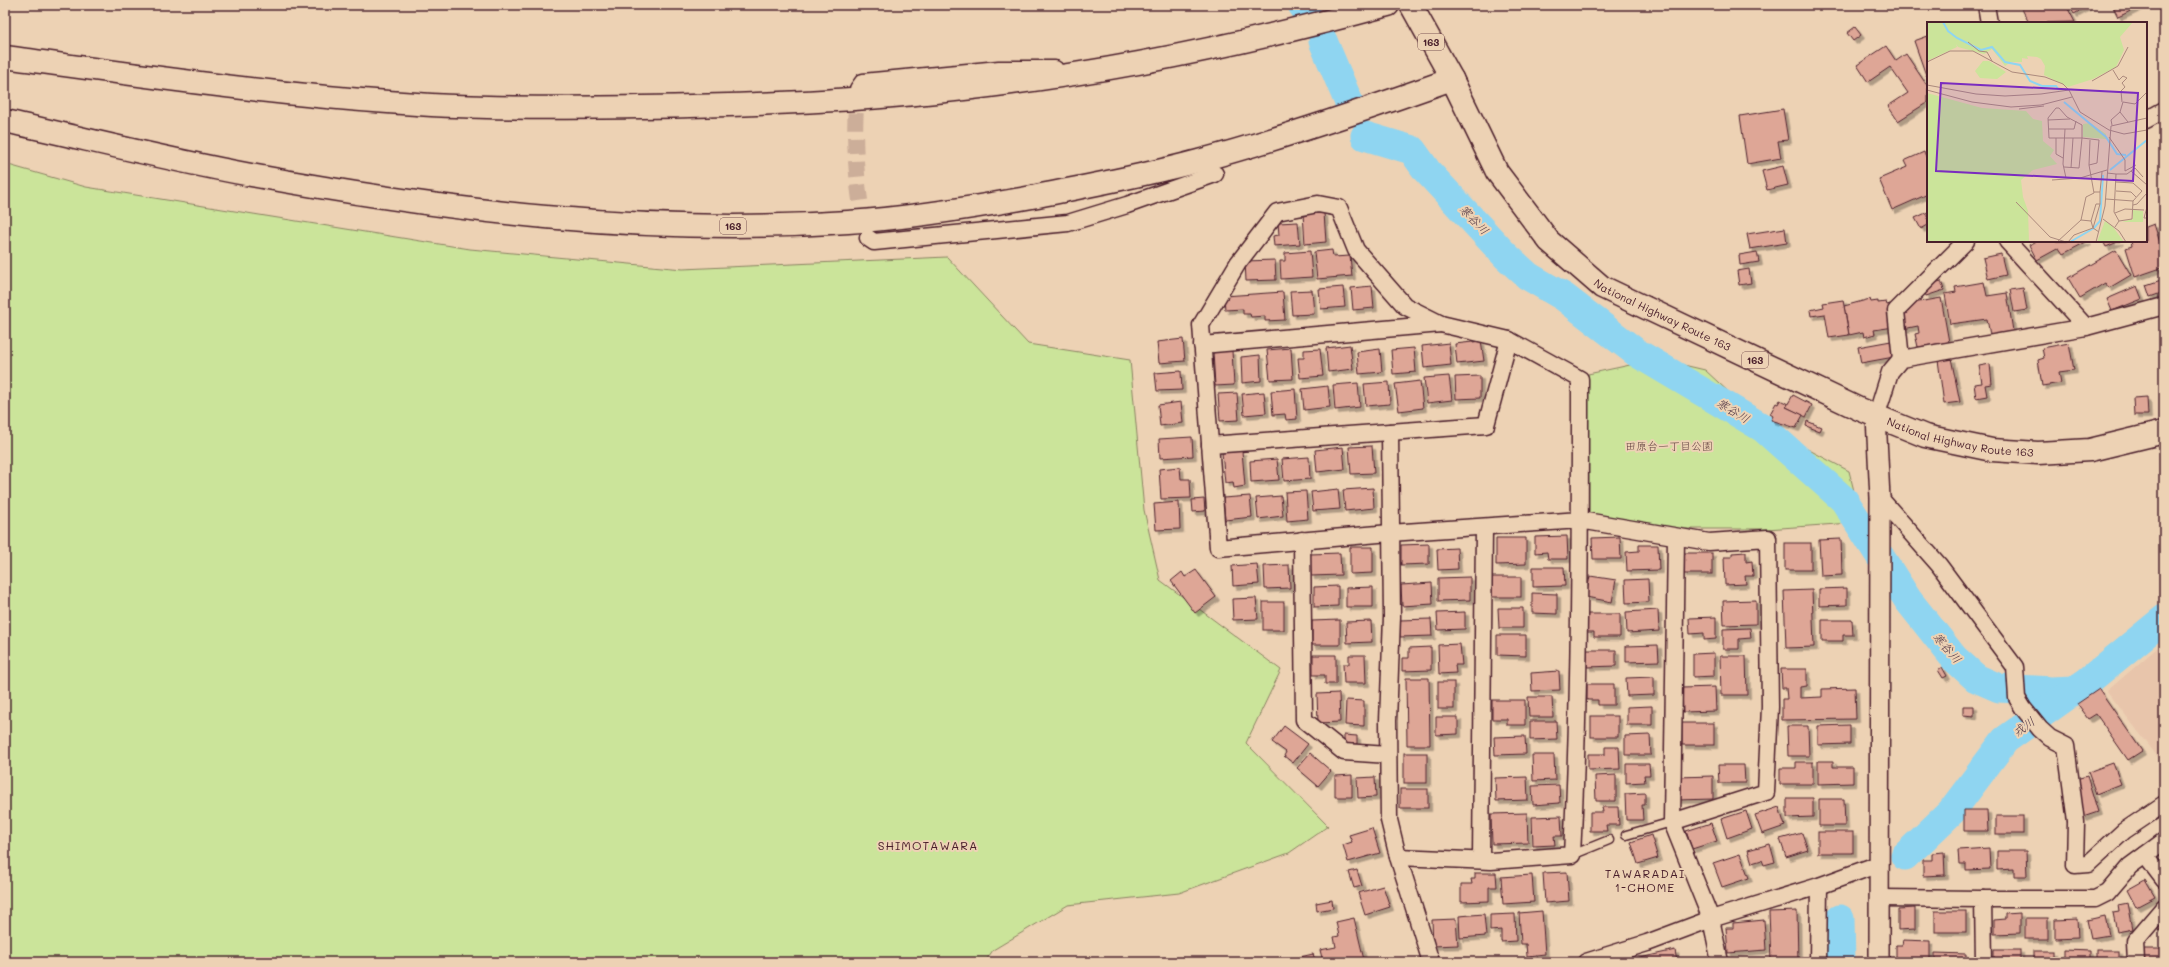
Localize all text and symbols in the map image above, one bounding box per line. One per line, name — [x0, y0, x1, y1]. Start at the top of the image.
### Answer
inset map — [1927, 22, 2147, 242]
road number: 163 — [1418, 34, 1444, 50]
water label: 寒谷川 — [1456, 201, 1493, 238]
road number: 163 — [720, 218, 746, 234]
street label: National Highway Route 163 — [1591, 275, 1734, 354]
road number: 163 — [1742, 352, 1768, 368]
water label: 寒谷川 — [1714, 394, 1753, 426]
street label: National Highway Route 163 — [1885, 413, 2034, 460]
park label: 田原台一丁目公園 — [1625, 438, 1713, 453]
water label: 寒谷川 — [1930, 629, 1966, 666]
water label: 戎川 — [2009, 713, 2038, 740]
district label: SHIMOTAWARA — [878, 837, 978, 853]
district label: TAWARADAI 1-CHOME — [1605, 865, 1685, 895]

